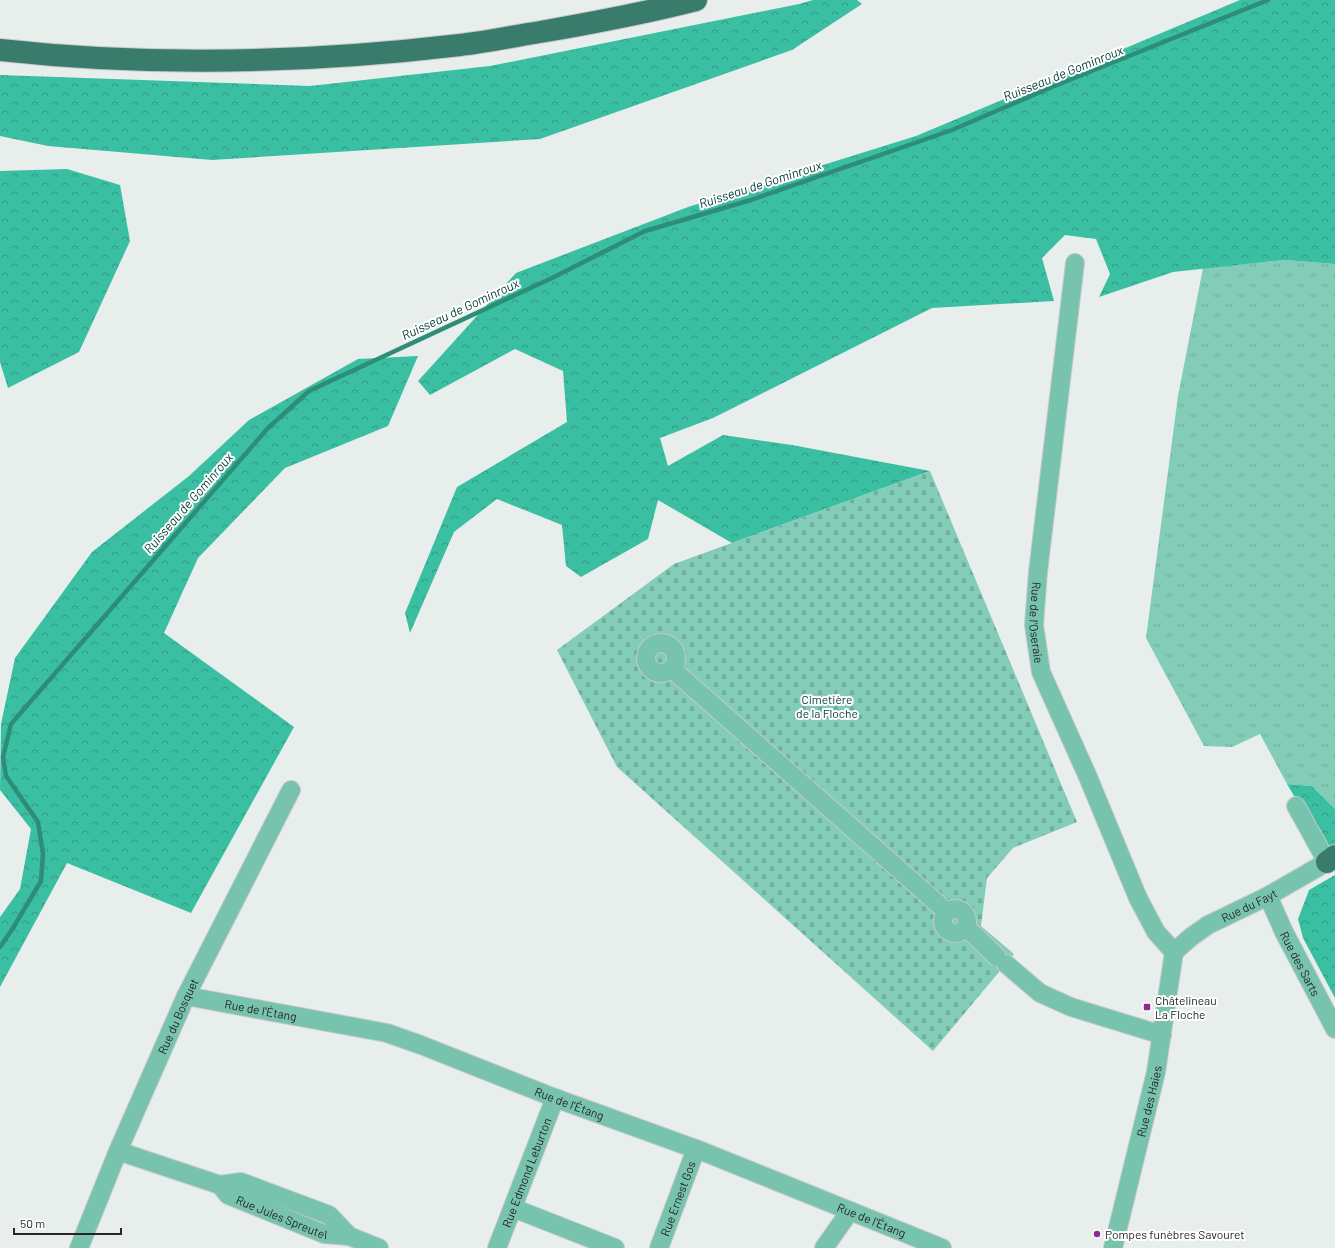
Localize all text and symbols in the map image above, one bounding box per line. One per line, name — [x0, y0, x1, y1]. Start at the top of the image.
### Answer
water label: Ruisseau de Gominroux — [1001, 41, 1126, 104]
water label: Ruisseau de Gominroux — [697, 156, 824, 211]
water label: Ruisseau de Gominroux — [399, 274, 522, 343]
water label: Ruisseau de Gominroux — [140, 449, 237, 557]
street label: Rue de l'Oseraie — [1027, 581, 1047, 664]
park label: Cimetière de la Floche — [796, 692, 858, 720]
street label: Rue du Fayt — [1219, 885, 1279, 925]
street label: Rue des Sarts — [1278, 929, 1324, 999]
street label: Rue du Bosquet — [154, 976, 201, 1056]
place label: Châtelineau La Floche — [1155, 993, 1217, 1021]
street label: Rue de l'Étang — [224, 996, 298, 1023]
marker: Châtelineau La Floche — [1142, 1002, 1152, 1012]
street label: Rue des Haies — [1133, 1065, 1164, 1138]
street label: Rue de l'Étang — [533, 1084, 606, 1122]
street label: Rue Edmond Leburton — [499, 1116, 554, 1229]
street label: Rue Ernest Gos — [657, 1159, 698, 1238]
street label: Rue Jules Spreutel — [234, 1192, 328, 1241]
street label: Rue de l'Étang — [835, 1200, 908, 1240]
scale bar — [14, 1210, 121, 1236]
text: 50 m — [20, 1216, 45, 1230]
place label: Pompes funèbres Savouret — [1105, 1227, 1245, 1241]
marker: Pompes funèbres Savouret — [1092, 1229, 1102, 1239]

